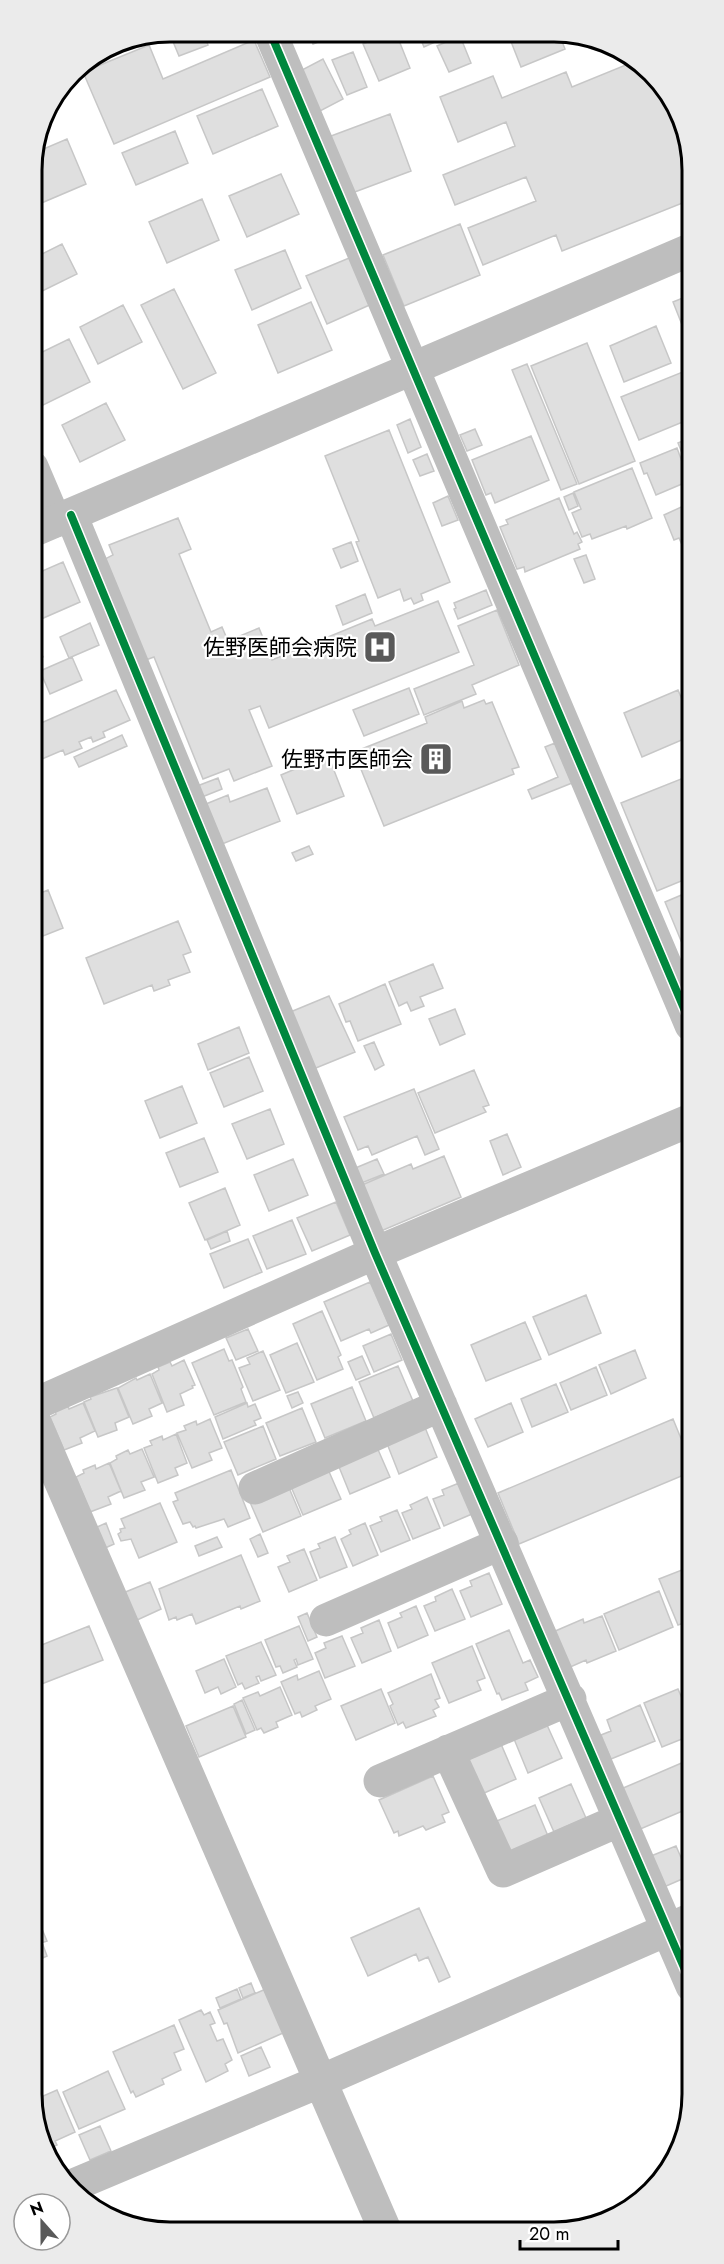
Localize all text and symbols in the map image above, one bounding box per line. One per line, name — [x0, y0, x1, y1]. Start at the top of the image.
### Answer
hospital icon: 佐野医師会病院 — [362, 629, 398, 665]
place label: 佐野医師会病院 — [203, 631, 357, 663]
building icon: 佐野市医師会 — [418, 741, 454, 777]
place label: 佐野市医師会 — [281, 743, 413, 775]
north arrow — [12, 2192, 72, 2252]
text: N — [27, 2195, 47, 2221]
scale bar — [520, 2213, 618, 2251]
text: 20 m — [529, 2221, 569, 2247]

